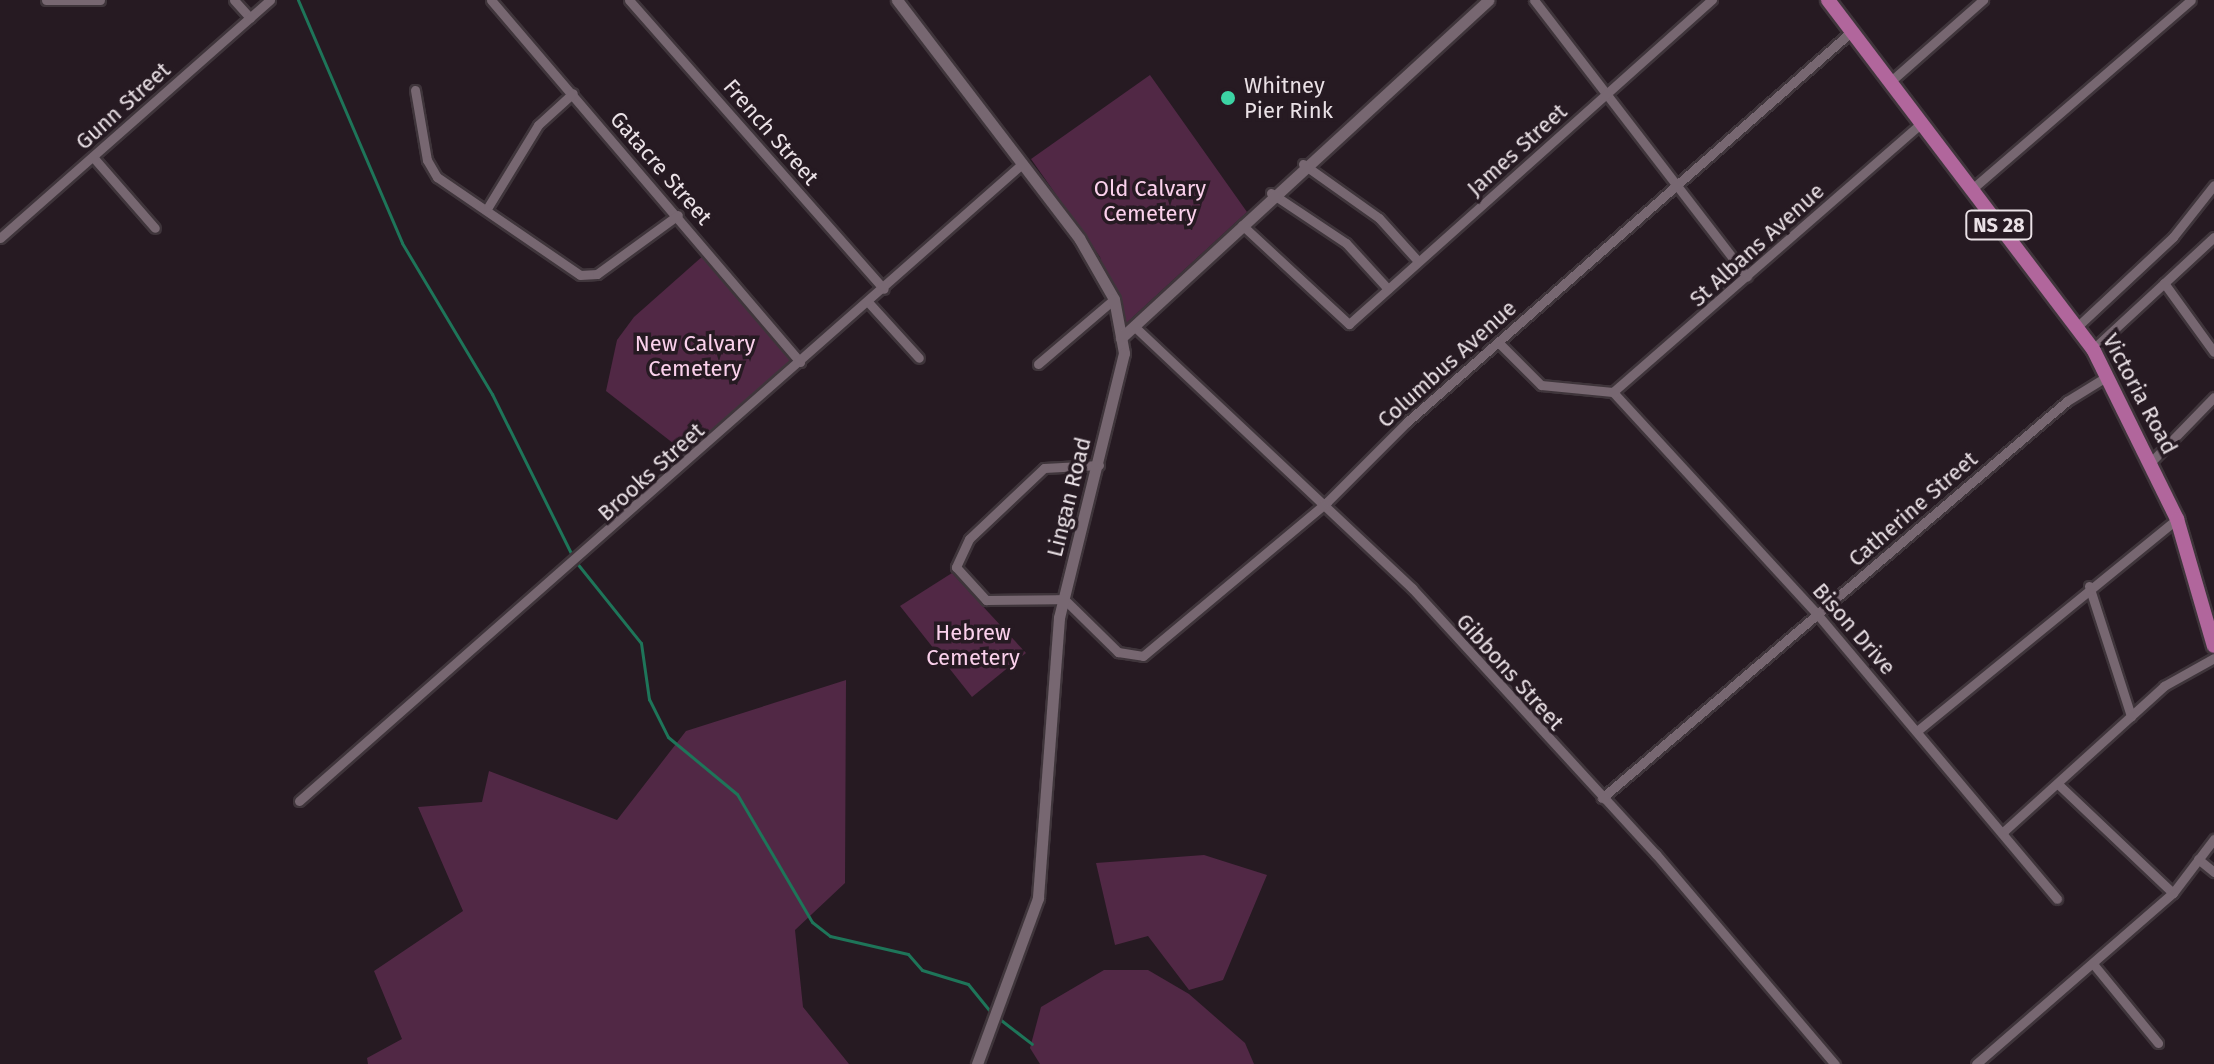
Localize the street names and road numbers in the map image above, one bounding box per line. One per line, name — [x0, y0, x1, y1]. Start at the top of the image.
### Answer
street label: Gunn Street — [70, 57, 176, 155]
street label: French Street — [718, 74, 824, 190]
street label: James Street — [1462, 98, 1572, 202]
street label: Gatacre Street — [605, 106, 717, 230]
street label: St Albans Avenue — [1684, 178, 1830, 312]
road number: NS 28 — [1965, 209, 2033, 241]
street label: Columbus Avenue — [1372, 295, 1522, 433]
street label: Victoria Road — [2097, 329, 2183, 459]
street label: Brooks Street — [592, 417, 710, 527]
street label: Lingan Road — [1041, 434, 1097, 560]
street label: Catherine Street — [1843, 446, 1983, 572]
street label: Bison Drive — [1807, 578, 1901, 680]
street label: Gibbons Street — [1451, 608, 1569, 736]

